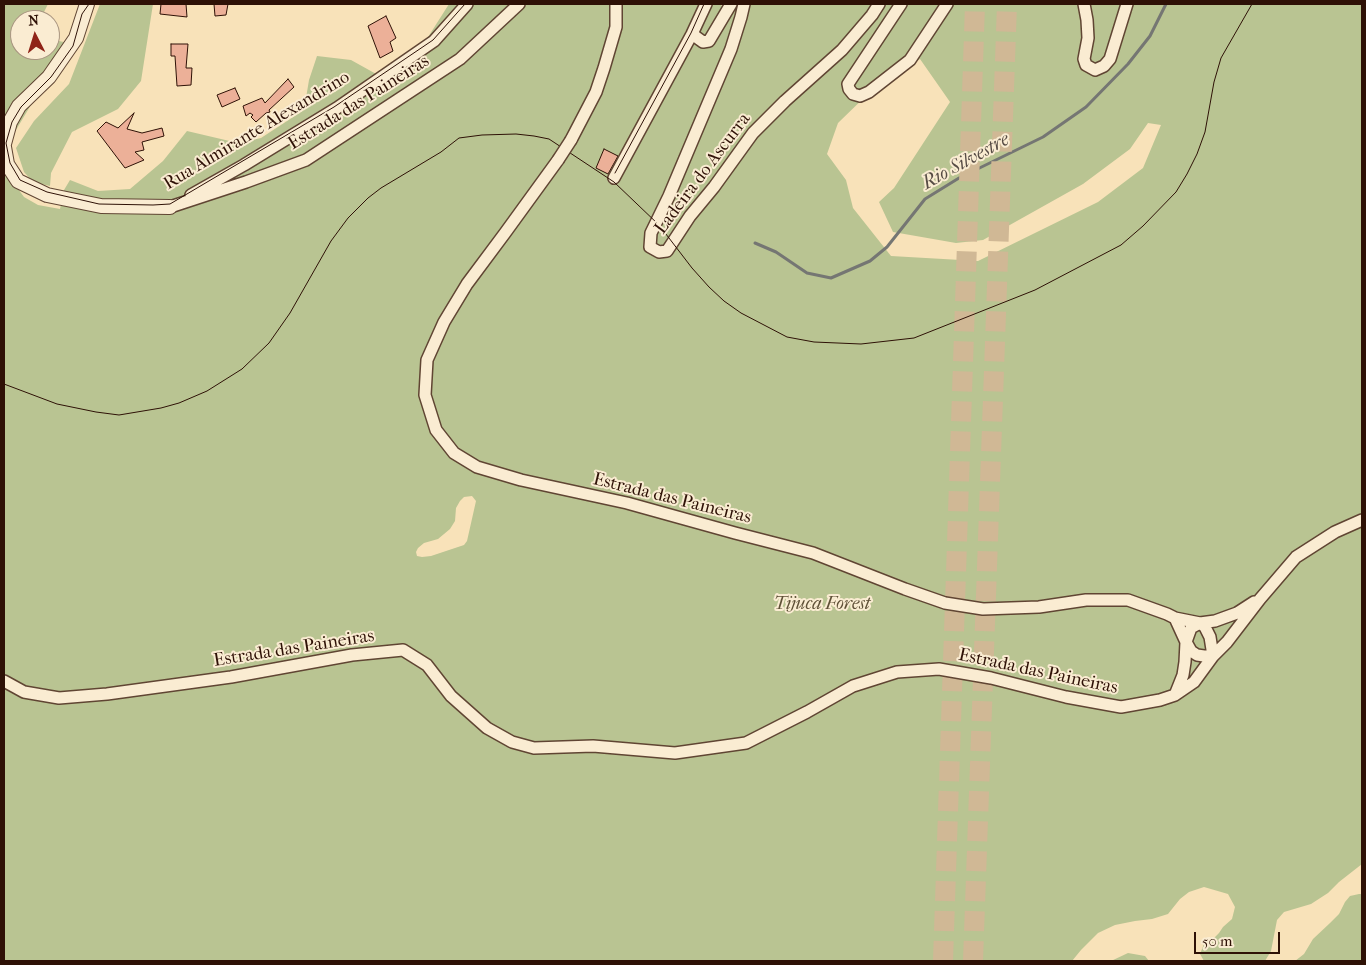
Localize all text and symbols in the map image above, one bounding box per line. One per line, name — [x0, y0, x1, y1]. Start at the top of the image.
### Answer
north arrow — [10, 10, 60, 60]
text: N — [28, 12, 40, 29]
street label: Estrada das Paineiras — [285, 51, 433, 155]
street label: Rua Almirante Alexandrino — [160, 67, 354, 195]
street label: Ladeira do Ascurra — [650, 109, 756, 239]
water label: Rio Silvestre — [918, 129, 1014, 195]
street label: Estrada das Paineiras — [591, 469, 753, 529]
park label: Tijuca Forest — [774, 594, 870, 616]
street label: Estrada das Paineiras — [212, 626, 376, 672]
street label: Estrada das Paineiras — [956, 645, 1120, 699]
scale bar — [1196, 922, 1282, 954]
text: 50 m — [1202, 932, 1232, 950]

